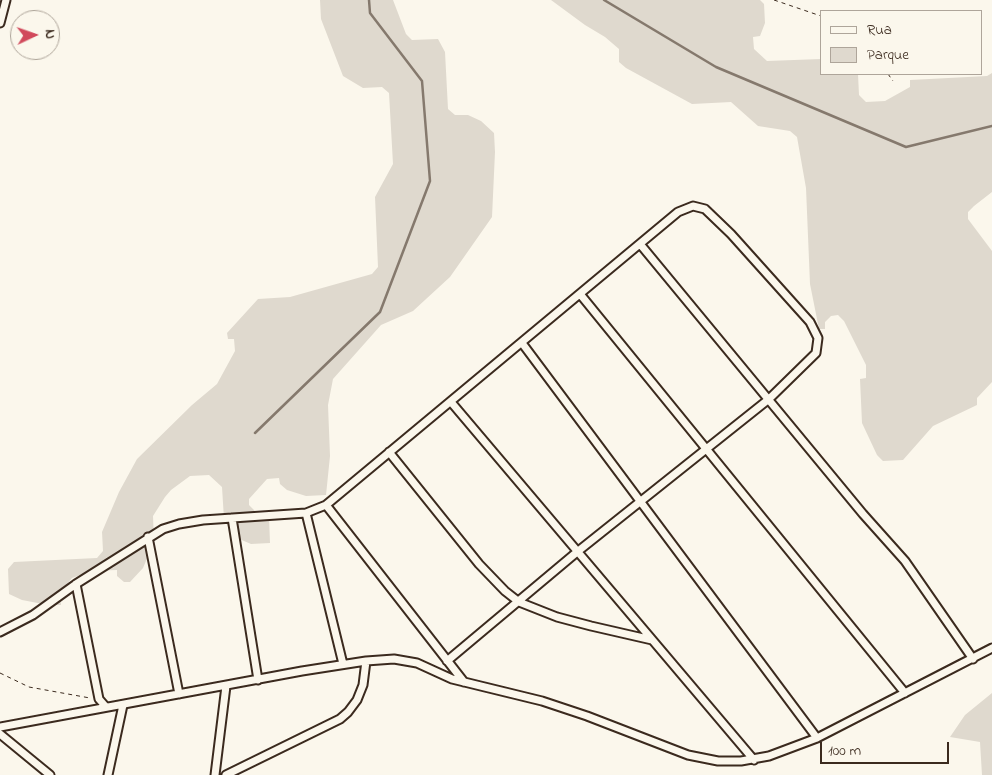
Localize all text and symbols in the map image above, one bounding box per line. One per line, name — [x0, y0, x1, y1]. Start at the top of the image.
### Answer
north arrow — [10, 10, 60, 60]
legend — [820, 10, 982, 75]
text: Rua — [867, 19, 892, 41]
text: N — [39, 29, 60, 40]
text: Parque — [867, 44, 909, 66]
scale bar — [822, 732, 951, 764]
text: 100 m — [828, 740, 861, 762]

